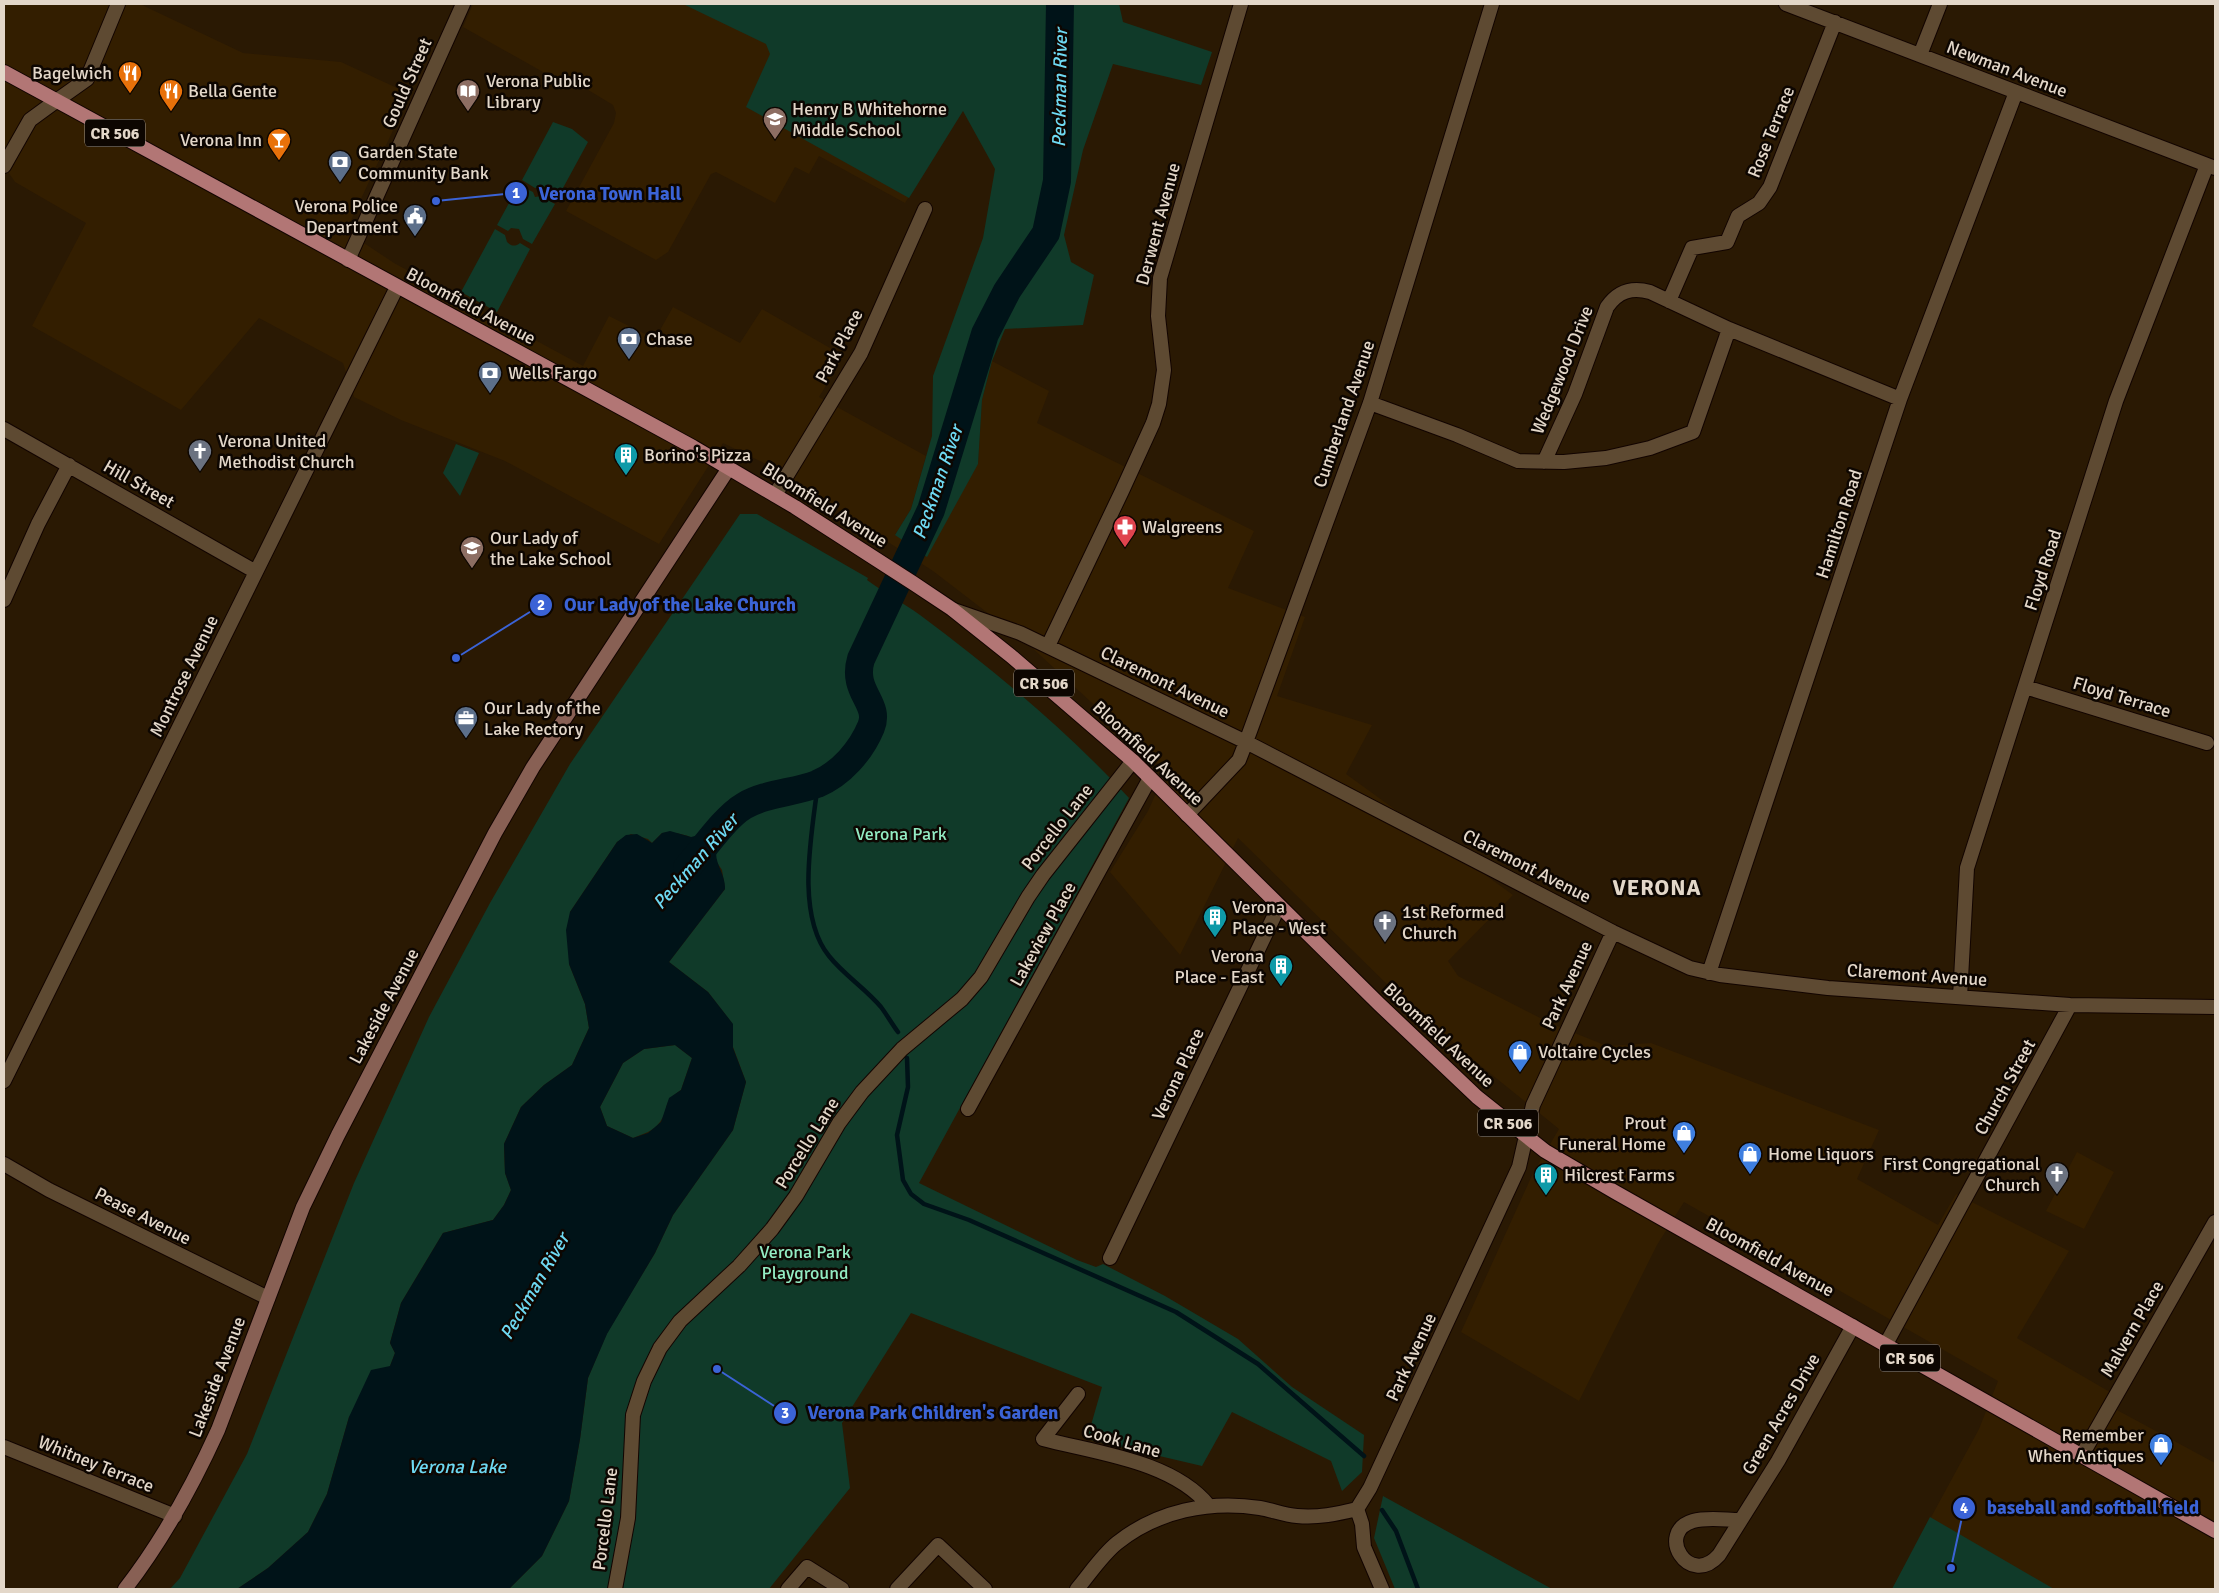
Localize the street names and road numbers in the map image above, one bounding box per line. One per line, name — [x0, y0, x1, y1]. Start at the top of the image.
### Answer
street label: Gould Street — [377, 35, 437, 131]
street label: Newman Avenue — [1943, 36, 2071, 102]
street label: Rose Terrace — [1743, 83, 1799, 181]
road number: CR 506 — [85, 120, 145, 146]
street label: Derwent Avenue — [1131, 160, 1185, 288]
street label: Bloomfield Avenue — [402, 263, 540, 349]
street label: Wedgewood Drive — [1526, 303, 1598, 437]
street label: Park Place — [810, 305, 868, 387]
street label: Cumberland Avenue — [1309, 338, 1379, 490]
street label: Hill Street — [100, 455, 178, 513]
street label: Bloomfield Avenue — [758, 458, 892, 552]
street label: Hamilton Road — [1811, 467, 1867, 581]
street label: Floyd Road — [2020, 527, 2066, 613]
street label: Montrose Avenue — [145, 611, 223, 741]
street label: Claremont Avenue — [1097, 641, 1233, 723]
road number: CR 506 — [1014, 670, 1074, 696]
street label: Floyd Terrace — [2070, 672, 2174, 722]
street label: Bloomfield Avenue — [1088, 696, 1208, 810]
street label: Porcello Lane — [1016, 779, 1098, 875]
street label: Claremont Avenue — [1459, 824, 1595, 908]
street label: Lakeview Place — [1005, 878, 1081, 990]
street label: Park Avenue — [1537, 937, 1597, 1033]
street label: Lakeside Avenue — [344, 944, 424, 1068]
street label: Claremont Avenue — [1846, 959, 1988, 991]
street label: Bloomfield Avenue — [1379, 978, 1499, 1092]
street label: Verona Place — [1147, 1025, 1209, 1123]
street label: Church Street — [1970, 1035, 2040, 1139]
street label: Porcello Lane — [770, 1093, 844, 1193]
road number: CR 506 — [1478, 1110, 1538, 1136]
street label: Pease Avenue — [91, 1182, 195, 1250]
street label: Bloomfield Avenue — [1702, 1213, 1838, 1301]
street label: Malvern Place — [2095, 1277, 2169, 1381]
street label: Park Avenue — [1381, 1309, 1441, 1405]
street label: Lakeside Avenue — [184, 1313, 250, 1441]
road number: CR 506 — [1880, 1345, 1940, 1372]
street label: Green Acres Drive — [1737, 1349, 1825, 1479]
street label: Cook Lane — [1081, 1419, 1163, 1463]
street label: Whitney Terrace — [35, 1431, 157, 1497]
street label: Porcello Lane — [588, 1466, 622, 1572]

